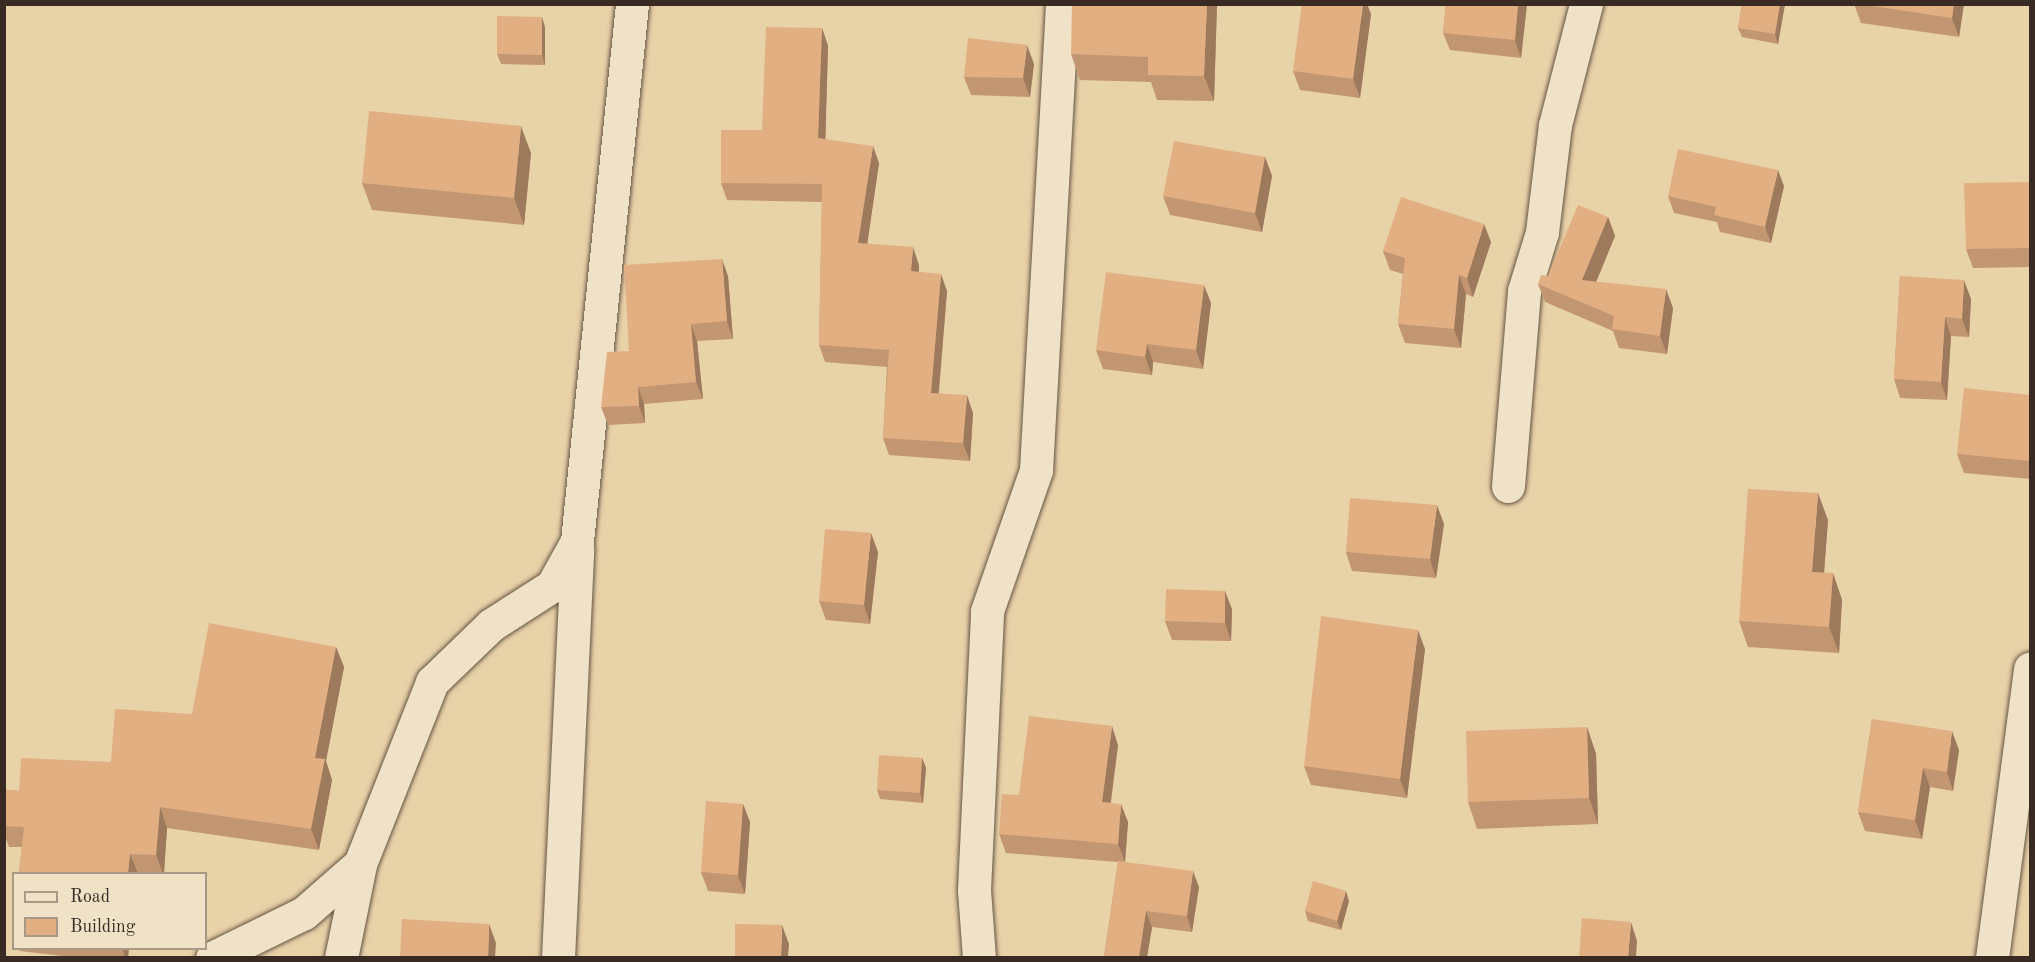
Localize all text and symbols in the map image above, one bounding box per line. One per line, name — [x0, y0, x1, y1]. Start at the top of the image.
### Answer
legend — [12, 872, 207, 950]
text: Road — [70, 888, 110, 906]
text: Building — [70, 918, 135, 936]

